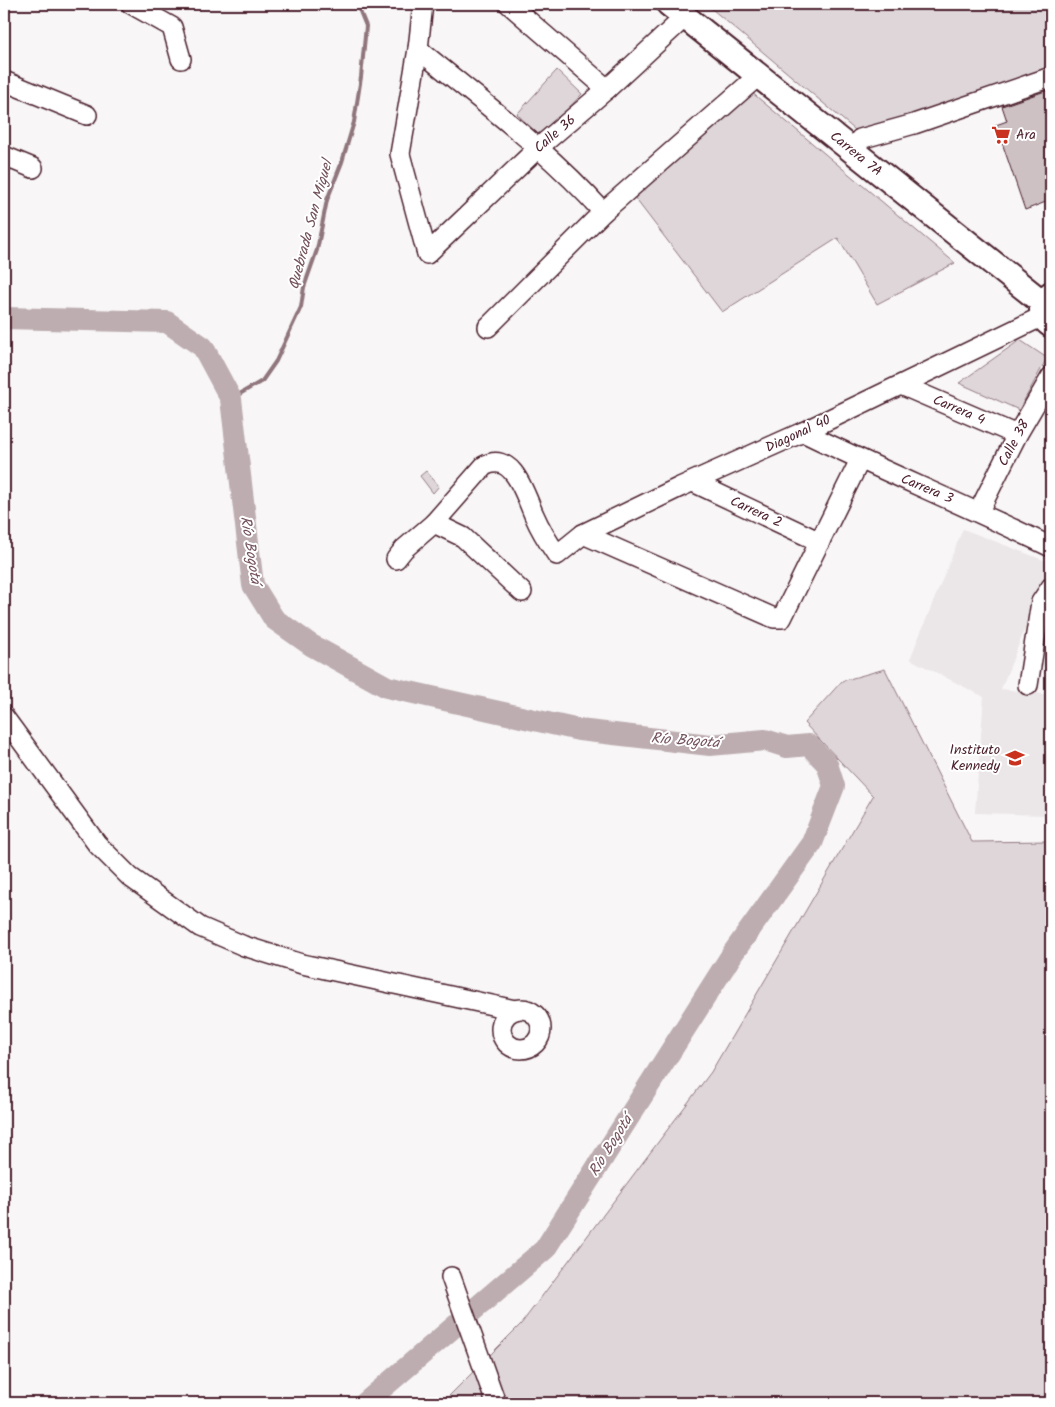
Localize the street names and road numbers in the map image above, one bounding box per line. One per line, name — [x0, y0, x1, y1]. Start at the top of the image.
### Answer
street label: Calle 36 — [529, 109, 581, 159]
street label: Carrera 7A — [825, 126, 887, 182]
street label: Carrera 4 — [929, 389, 989, 431]
street label: Diagonal 40 — [762, 409, 834, 459]
street label: Calle 38 — [993, 415, 1036, 470]
street label: Carrera 3 — [897, 468, 957, 510]
street label: Carrera 2 — [726, 490, 786, 534]

